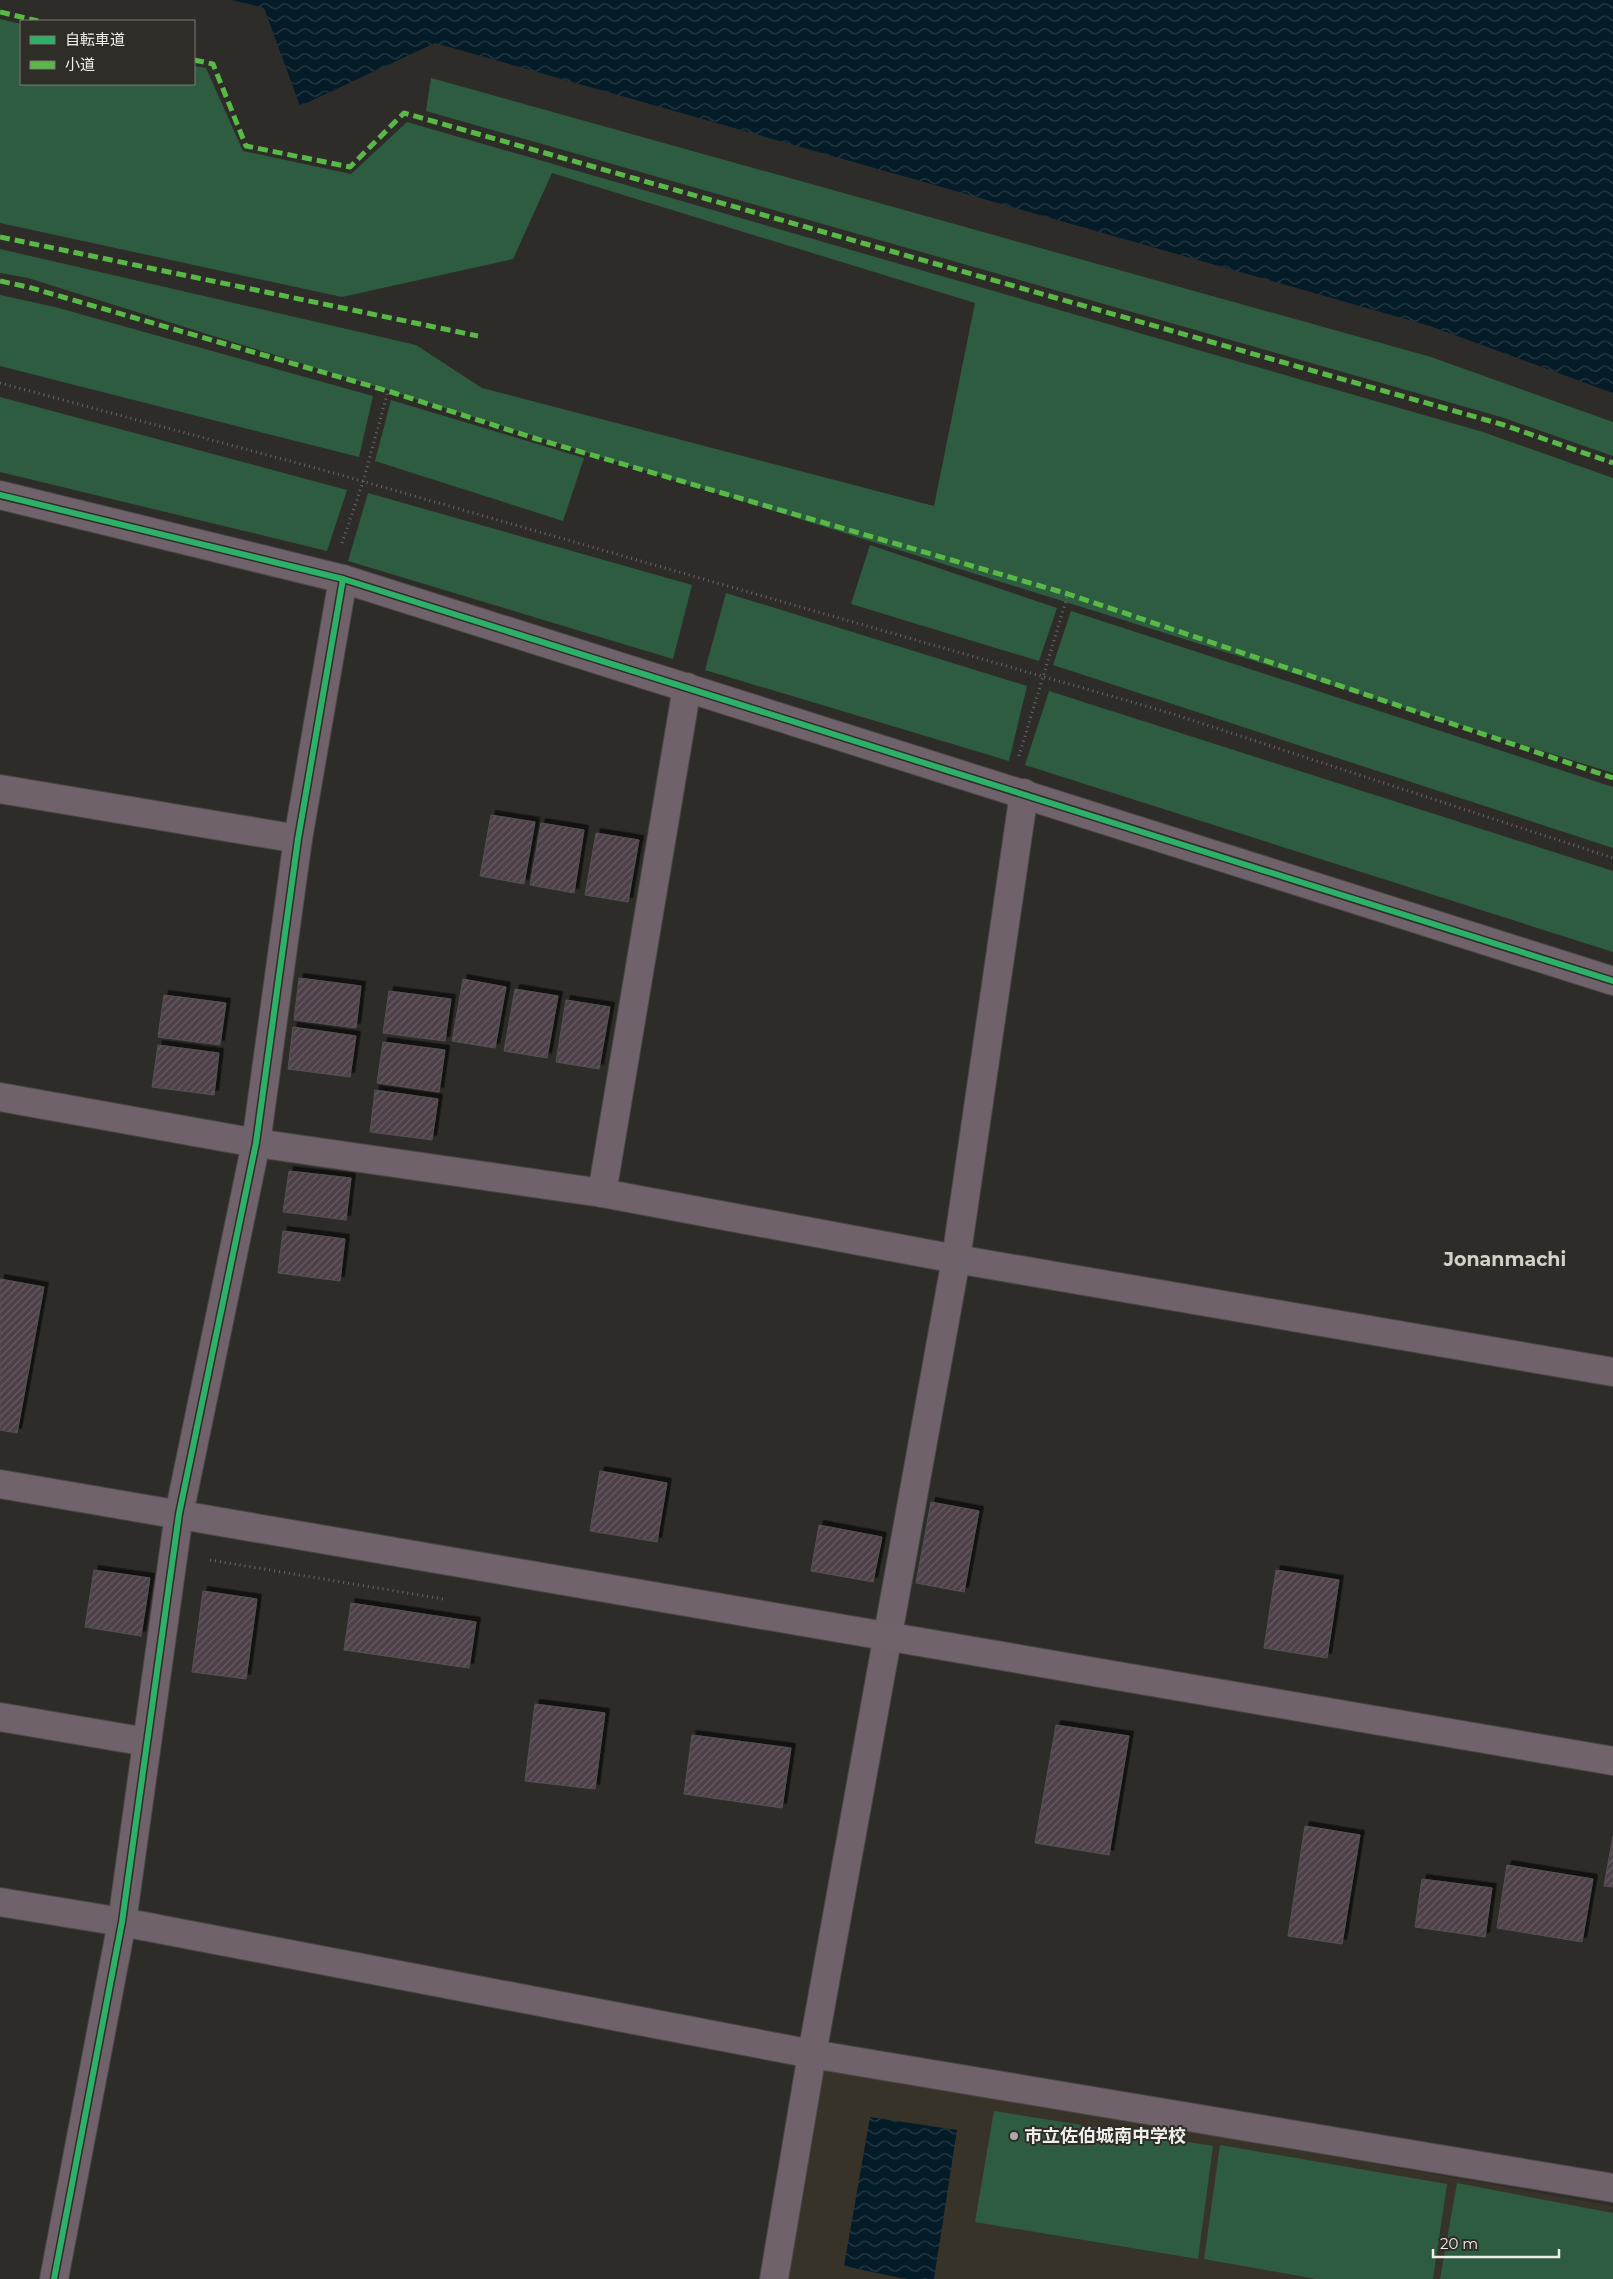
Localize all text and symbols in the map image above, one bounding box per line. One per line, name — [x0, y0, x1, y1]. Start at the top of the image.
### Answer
legend — [20, 20, 195, 85]
text: 自転車道 — [65, 30, 125, 49]
text: 小道 — [65, 55, 95, 74]
district label: Jonanmachi — [1443, 1248, 1566, 1271]
place label: 市立佐伯城南中学校 — [1024, 2125, 1186, 2147]
marker: 市立佐伯城南中学校 — [1008, 2130, 1020, 2142]
scale bar — [1433, 2226, 1559, 2258]
text: 20 m — [1440, 2234, 1478, 2253]

